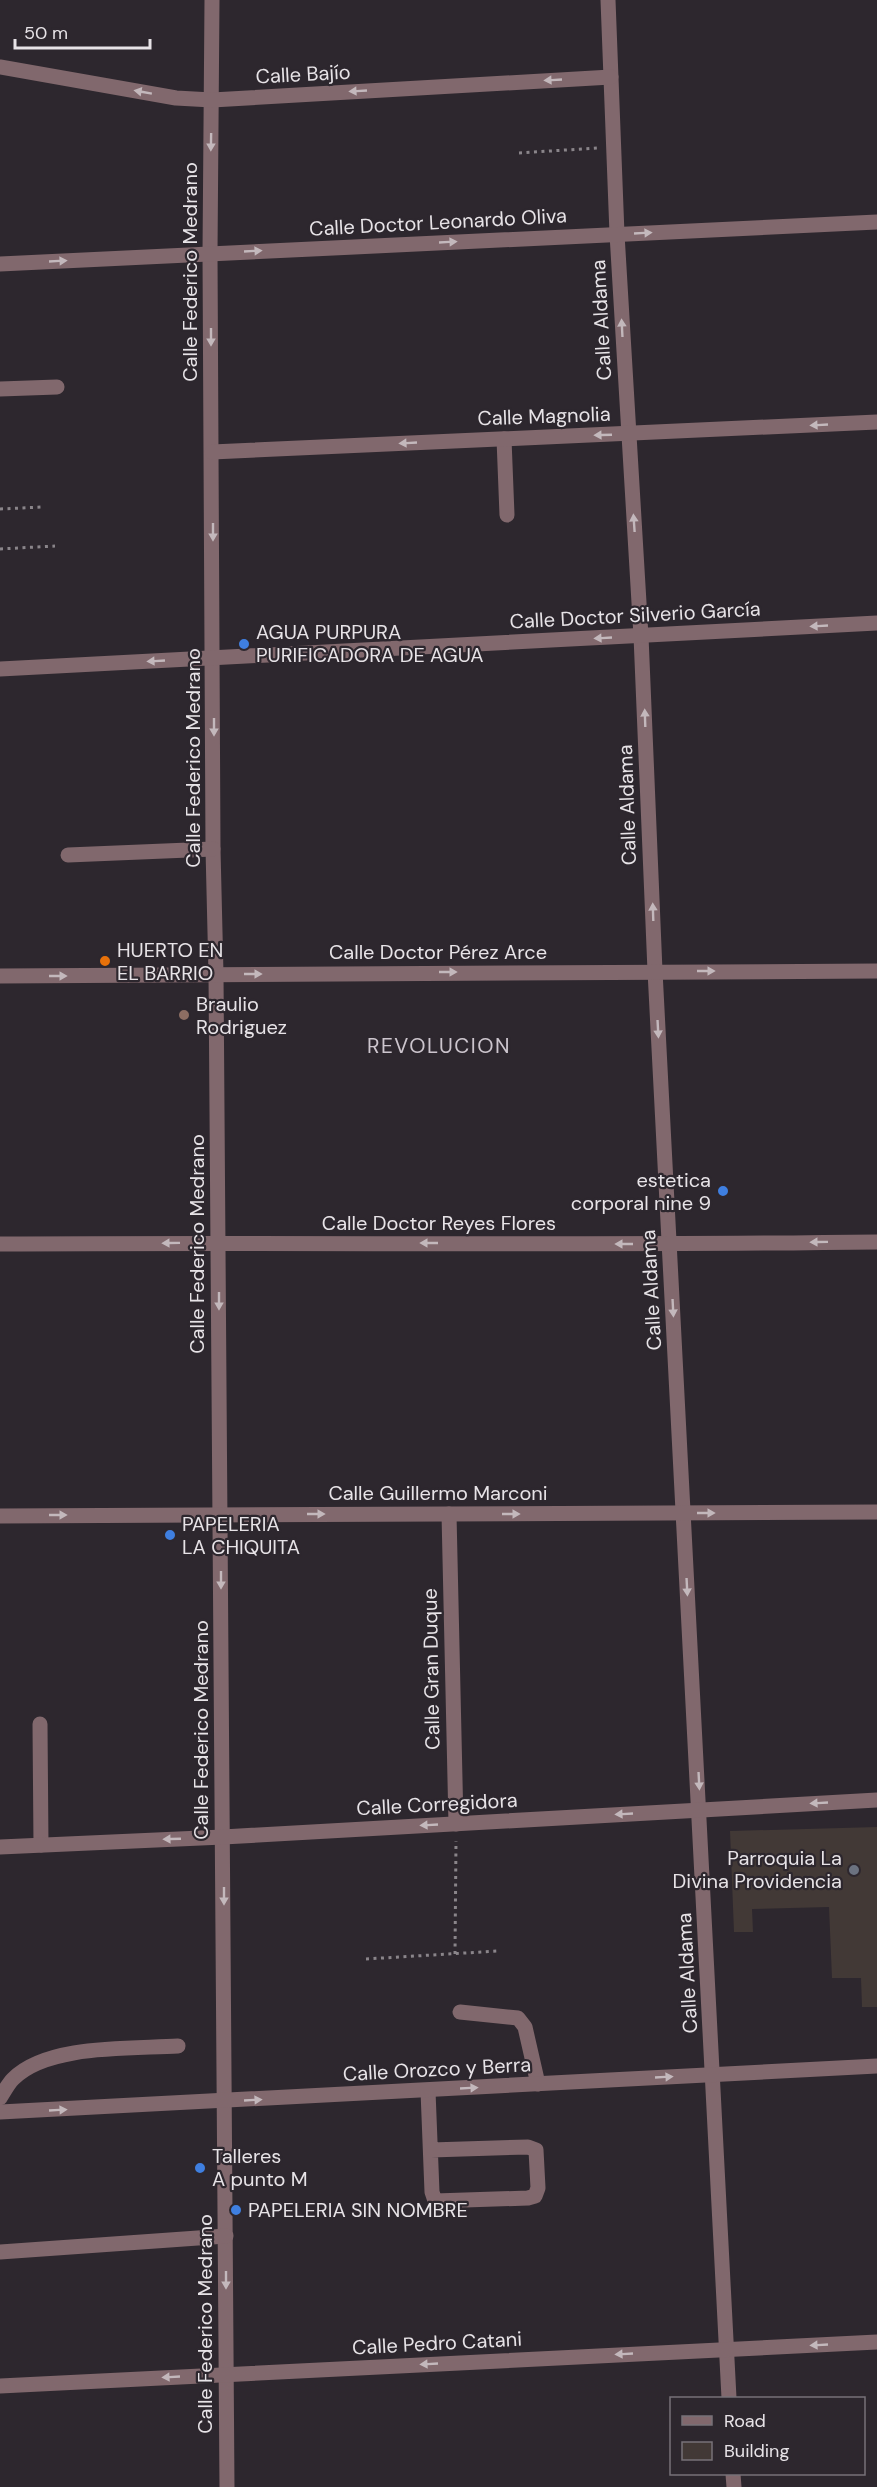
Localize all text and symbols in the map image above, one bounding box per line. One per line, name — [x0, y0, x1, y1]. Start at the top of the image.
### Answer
scale bar — [15, 12, 150, 50]
text: 50 m — [24, 21, 68, 45]
street label: Calle Bajío — [255, 59, 351, 89]
one-way arrow — [543, 76, 562, 85]
one-way arrow — [133, 87, 152, 96]
one-way arrow — [349, 87, 368, 96]
one-way arrow — [207, 133, 216, 152]
street label: Calle Federico Medrano — [177, 162, 203, 382]
street label: Calle Doctor Leonardo Oliva — [309, 202, 567, 242]
one-way arrow — [633, 229, 652, 238]
one-way arrow — [439, 238, 458, 247]
one-way arrow — [244, 247, 263, 256]
one-way arrow — [49, 256, 68, 265]
street label: Calle Aldama — [585, 259, 617, 381]
one-way arrow — [618, 319, 627, 338]
one-way arrow — [206, 328, 216, 347]
street label: Calle Magnolia — [477, 401, 611, 431]
one-way arrow — [809, 420, 828, 430]
one-way arrow — [593, 430, 612, 439]
one-way arrow — [398, 439, 417, 448]
one-way arrow — [629, 513, 638, 532]
one-way arrow — [208, 523, 218, 542]
street label: Calle Doctor Silverio García — [509, 595, 761, 635]
place label: AGUA PURPURA PURIFICADORA DE AGUA — [256, 619, 483, 668]
one-way arrow — [809, 622, 828, 631]
one-way arrow — [593, 633, 612, 642]
marker: AGUA PURPURA PURIFICADORA DE AGUA — [237, 637, 251, 651]
street label: Calle Federico Medrano — [180, 648, 206, 868]
one-way arrow — [147, 656, 166, 665]
one-way arrow — [640, 708, 649, 727]
one-way arrow — [209, 718, 219, 737]
street label: Calle Aldama — [612, 744, 642, 866]
one-way arrow — [648, 903, 657, 922]
place label: HUERTO EN EL BARRIO — [117, 937, 223, 986]
street label: Calle Doctor Pérez Arce — [329, 939, 547, 965]
marker: HUERTO EN EL BARRIO — [98, 954, 112, 968]
one-way arrow — [697, 966, 716, 976]
one-way arrow — [439, 968, 458, 977]
one-way arrow — [244, 969, 263, 979]
one-way arrow — [49, 971, 68, 980]
place label: Braulio Rodriguez — [196, 991, 287, 1040]
marker: Braulio Rodriguez — [177, 1008, 191, 1022]
one-way arrow — [654, 1020, 663, 1039]
district label: REVOLUCION — [367, 1032, 511, 1060]
street label: Calle Federico Medrano — [184, 1134, 210, 1354]
place label: estetica corporal nine 9 — [571, 1167, 711, 1216]
marker: estetica corporal nine 9 — [716, 1184, 730, 1198]
street label: Calle Doctor Reyes Flores — [322, 1210, 556, 1236]
street label: Calle Aldama — [635, 1229, 667, 1351]
one-way arrow — [161, 1238, 180, 1248]
one-way arrow — [809, 1238, 828, 1247]
one-way arrow — [419, 1239, 438, 1248]
one-way arrow — [614, 1239, 633, 1249]
one-way arrow — [214, 1292, 224, 1311]
one-way arrow — [668, 1298, 677, 1317]
street label: Calle Guillermo Marconi — [328, 1480, 548, 1506]
one-way arrow — [697, 1508, 716, 1518]
one-way arrow — [307, 1509, 326, 1519]
one-way arrow — [502, 1509, 521, 1519]
one-way arrow — [49, 1510, 68, 1520]
place label: PAPELERIA LA CHIQUITA — [182, 1511, 300, 1560]
marker: PAPELERIA LA CHIQUITA — [163, 1528, 177, 1542]
one-way arrow — [216, 1571, 226, 1590]
one-way arrow — [683, 1577, 692, 1596]
street label: Calle Gran Duque — [417, 1588, 445, 1750]
street label: Calle Federico Medrano — [188, 1620, 214, 1840]
one-way arrow — [694, 1772, 703, 1791]
street label: Calle Corregidora — [356, 1787, 518, 1821]
one-way arrow — [809, 1798, 828, 1807]
one-way arrow — [614, 1809, 633, 1819]
one-way arrow — [420, 1821, 439, 1830]
one-way arrow — [162, 1835, 181, 1844]
place label: Parroquia La Divina Providencia — [673, 1845, 842, 1894]
marker: Parroquia La Divina Providencia — [847, 1863, 861, 1877]
one-way arrow — [219, 1886, 229, 1905]
street label: Calle Aldama — [671, 1912, 703, 2034]
street label: Calle Orozco y Berra — [342, 2051, 532, 2087]
one-way arrow — [654, 2073, 673, 2082]
one-way arrow — [459, 2084, 478, 2093]
one-way arrow — [244, 2096, 263, 2105]
one-way arrow — [49, 2105, 68, 2114]
place label: Talleres A punto M — [212, 2143, 308, 2192]
marker: Talleres A punto M — [193, 2161, 207, 2175]
place label: PAPELERIA SIN NOMBRE — [248, 2197, 468, 2223]
marker: PAPELERIA SIN NOMBRE — [229, 2203, 243, 2217]
street label: Calle Federico Medrano — [192, 2214, 218, 2434]
one-way arrow — [221, 2270, 231, 2289]
street label: Calle Pedro Catani — [351, 2326, 523, 2360]
one-way arrow — [809, 2340, 828, 2349]
one-way arrow — [614, 2350, 633, 2359]
one-way arrow — [420, 2360, 439, 2369]
one-way arrow — [162, 2372, 181, 2382]
legend — [670, 2397, 865, 2475]
text: Road — [724, 2409, 766, 2433]
text: Building — [724, 2439, 789, 2463]

